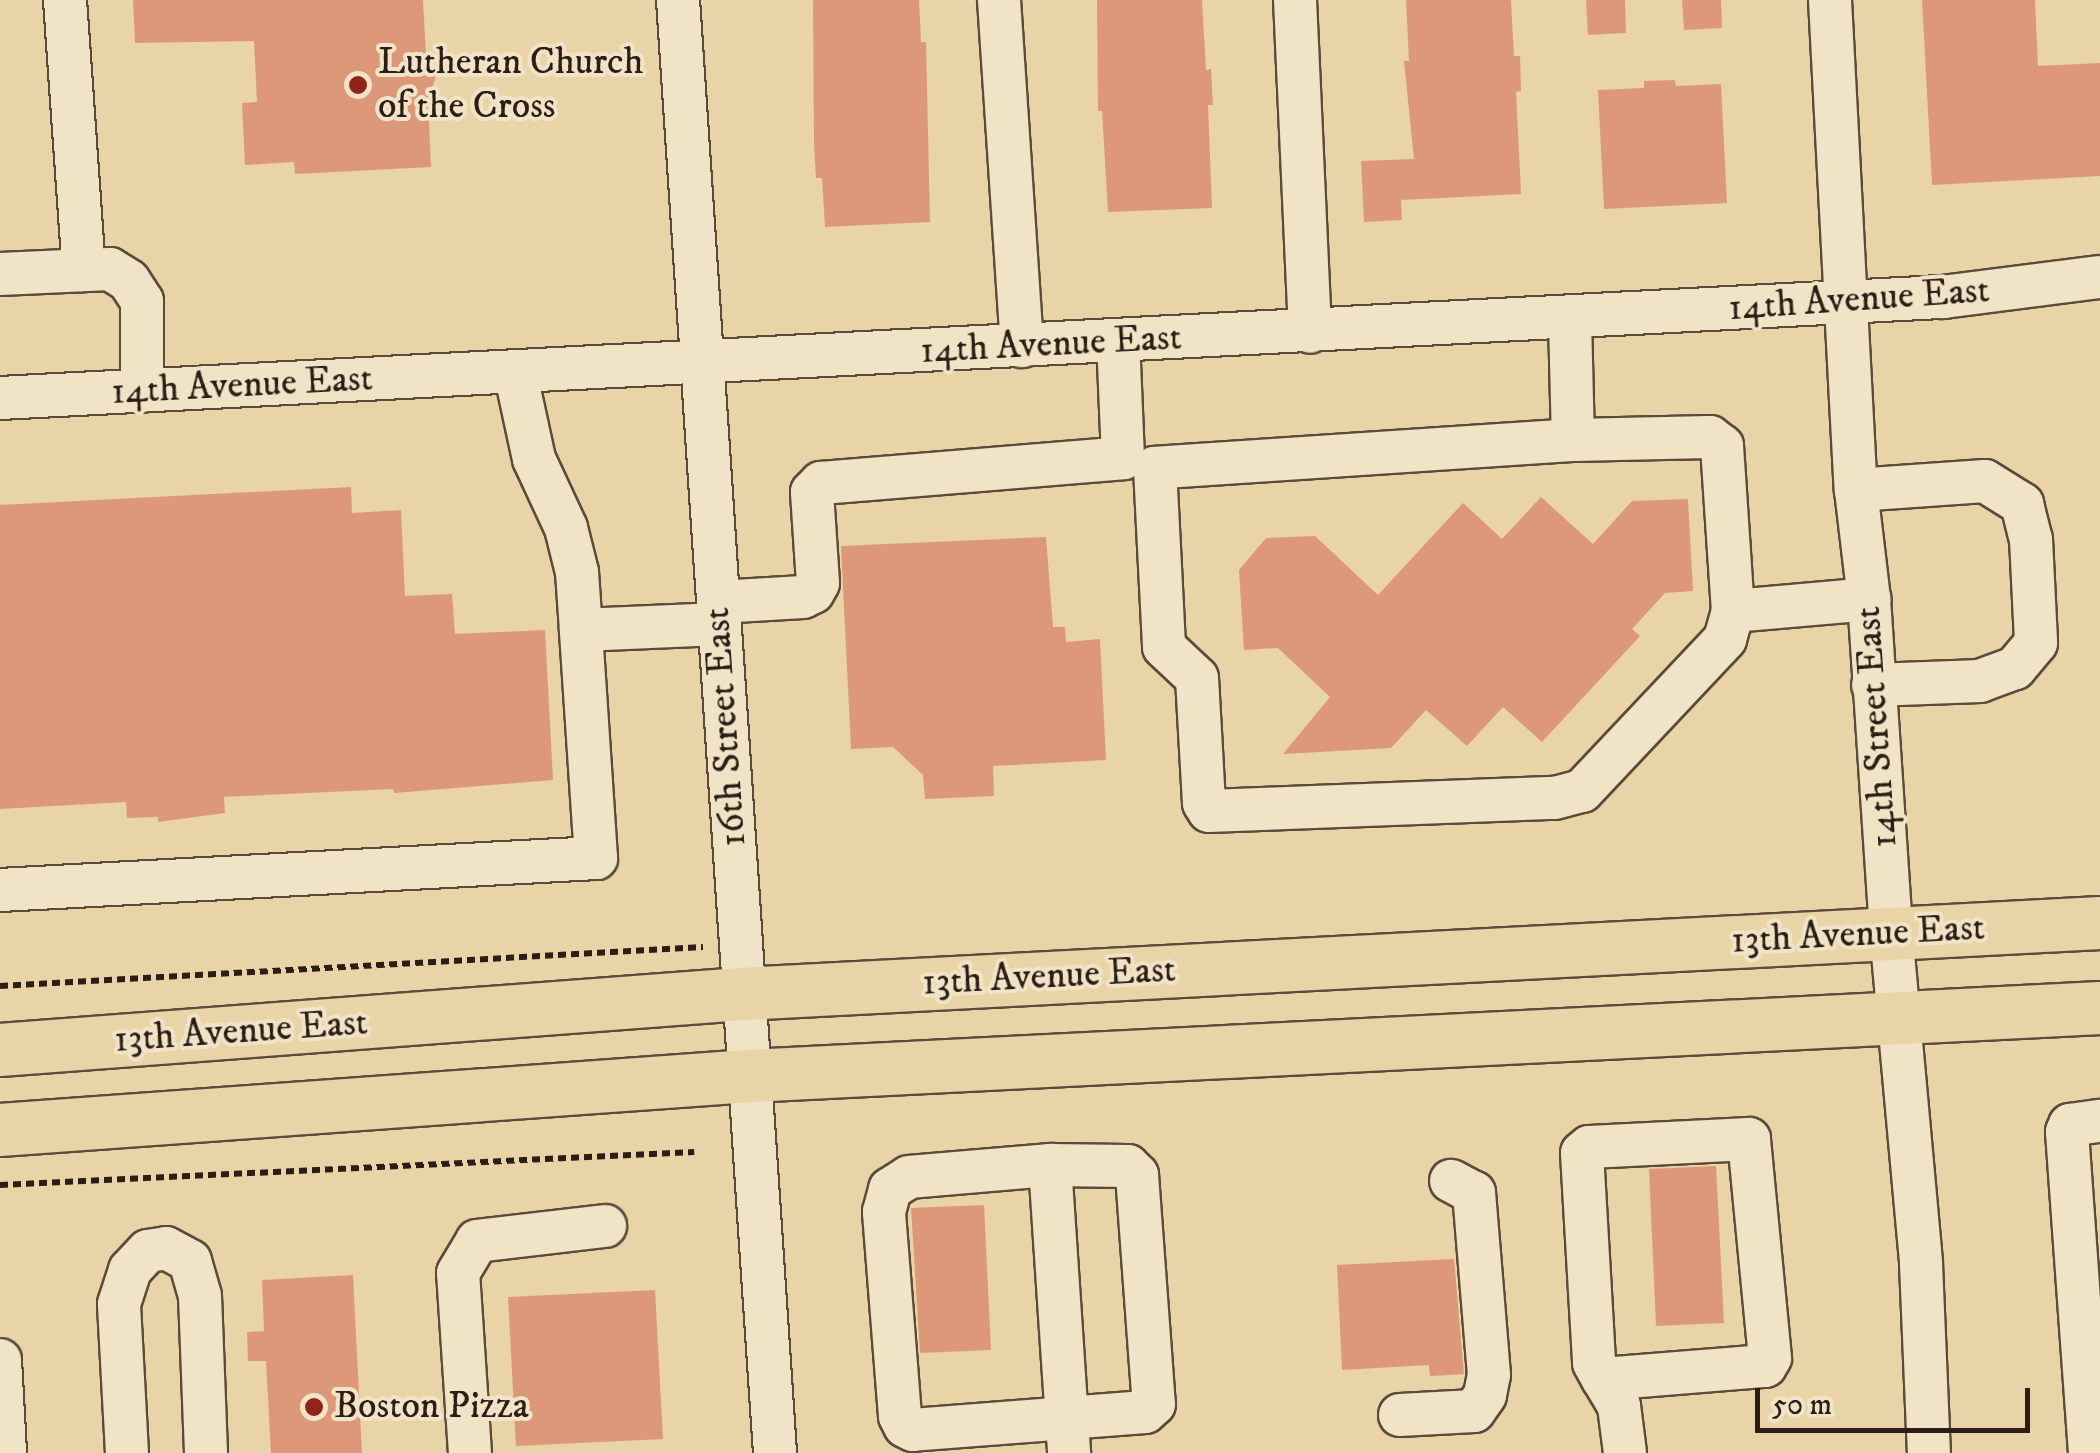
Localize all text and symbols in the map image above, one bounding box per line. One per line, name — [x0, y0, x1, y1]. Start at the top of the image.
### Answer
place label: Lutheran Church of the Cross — [378, 40, 643, 130]
marker: Lutheran Church of the Cross — [347, 74, 369, 96]
street label: 14th Avenue East — [1727, 268, 1991, 332]
street label: 14th Avenue East — [919, 315, 1183, 375]
street label: 14th Avenue East — [110, 356, 374, 416]
street label: 14th Street East — [1846, 605, 1908, 849]
street label: 16th Street East — [695, 606, 757, 848]
street label: 13th Avenue East — [1730, 906, 1986, 964]
street label: 13th Avenue East — [921, 948, 1177, 1006]
street label: 13th Avenue East — [113, 1000, 369, 1064]
scale bar — [1760, 1368, 2035, 1430]
place label: Boston Pizza — [334, 1384, 529, 1430]
text: 50 m — [1772, 1387, 1832, 1424]
marker: Boston Pizza — [303, 1396, 325, 1418]

